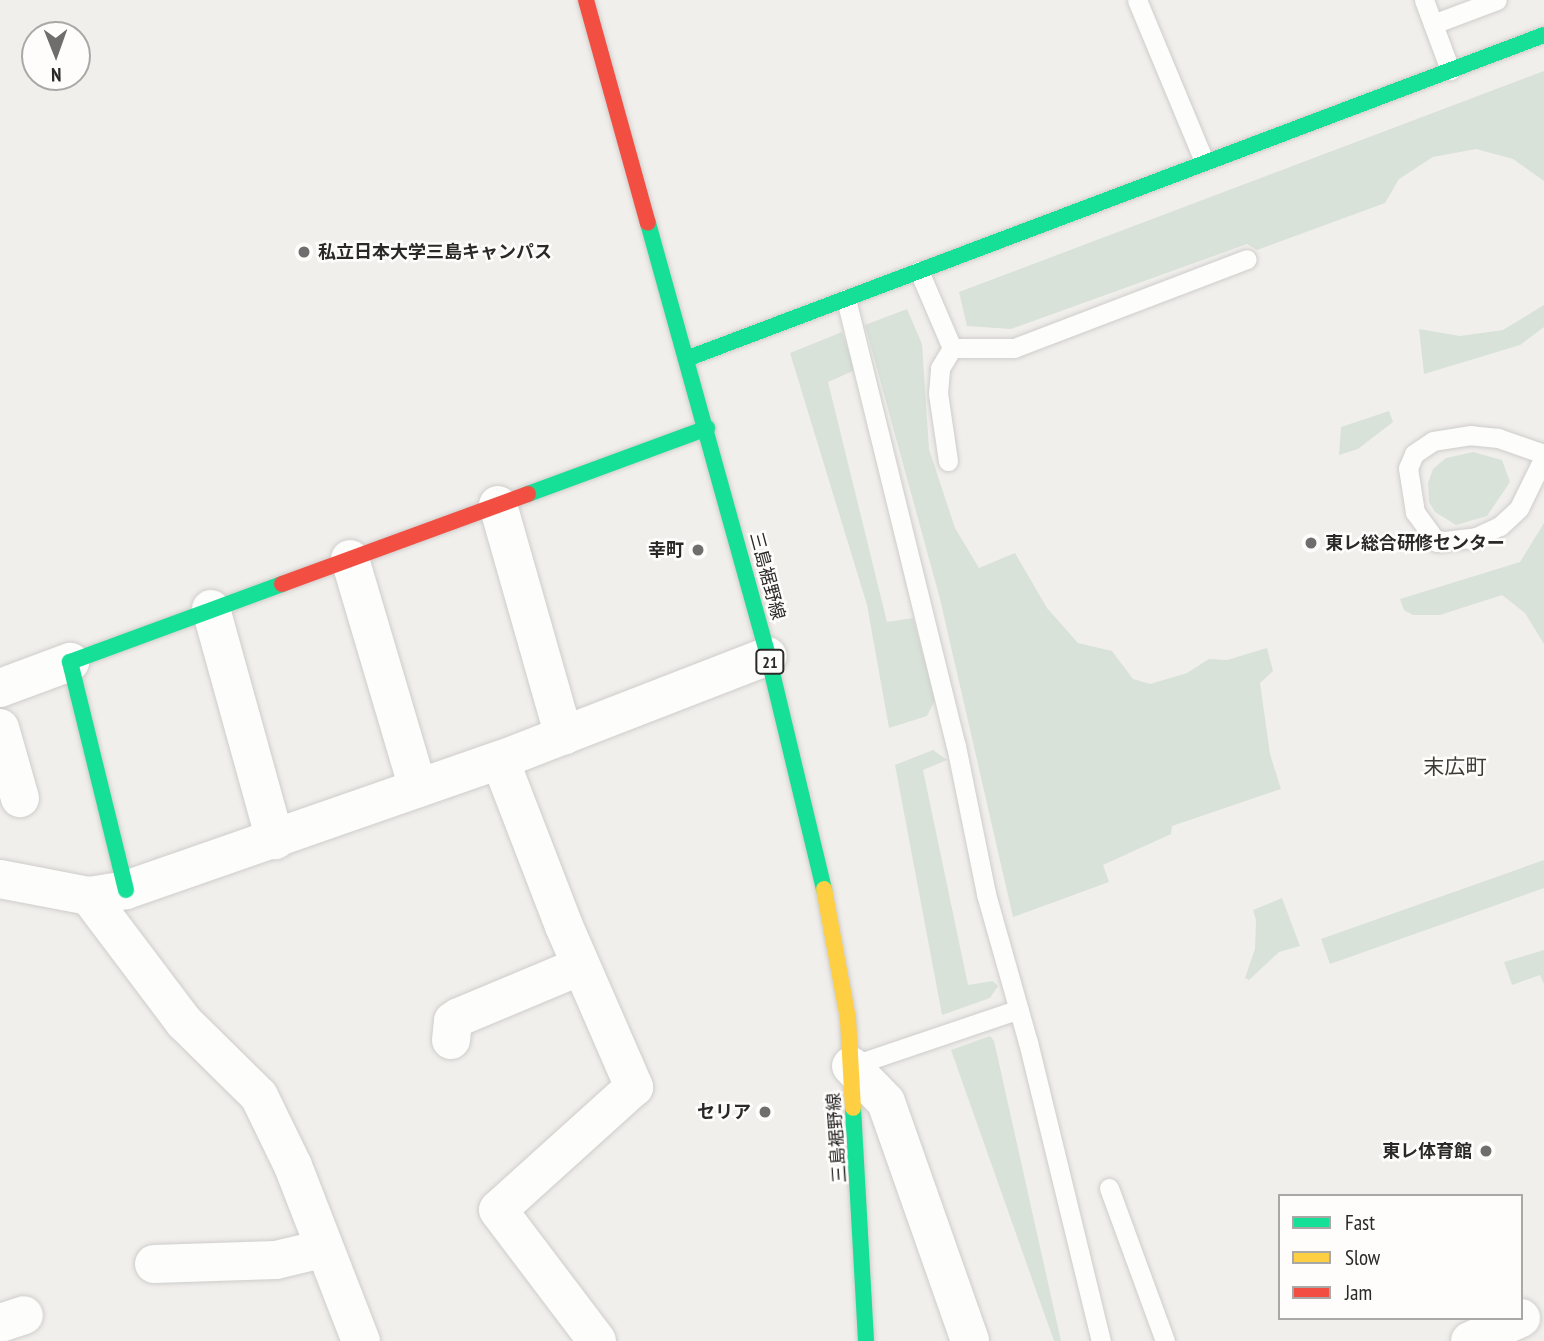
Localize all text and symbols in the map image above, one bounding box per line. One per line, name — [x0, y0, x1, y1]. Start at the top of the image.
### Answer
north arrow — [21, 21, 91, 91]
text: N — [51, 63, 62, 87]
place label: 私立日本大学三島キャンパス — [318, 241, 552, 263]
marker: 私立日本大学三島キャンパス — [296, 244, 312, 260]
street label: 三島裾野線 — [745, 530, 789, 622]
place label: 東レ総合研修センター — [1325, 532, 1505, 554]
marker: 東レ総合研修センター — [1303, 535, 1319, 551]
place label: 幸町 — [648, 539, 684, 561]
marker: 幸町 — [690, 542, 706, 558]
road number: 21 — [754, 650, 786, 674]
district label: 末広町 — [1424, 754, 1486, 780]
street label: 三島裾野線 — [823, 1092, 851, 1184]
place label: セリア — [697, 1101, 751, 1123]
marker: セリア — [757, 1104, 773, 1120]
place label: 東レ体育館 — [1382, 1140, 1472, 1162]
marker: 東レ体育館 — [1478, 1143, 1494, 1159]
legend — [1278, 1194, 1523, 1320]
text: Fast — [1345, 1209, 1375, 1236]
text: Slow — [1345, 1244, 1380, 1271]
text: Jam — [1345, 1279, 1372, 1306]

